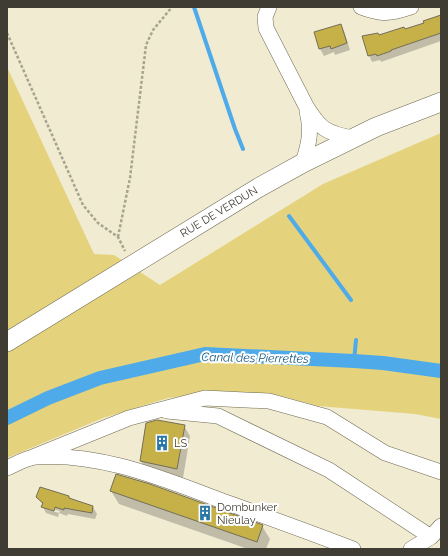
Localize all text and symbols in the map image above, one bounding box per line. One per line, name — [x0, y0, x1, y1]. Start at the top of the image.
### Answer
street label: RUE DE VERDUN — [178, 184, 260, 240]
water label: Canal des Pierrettes — [201, 350, 309, 366]
building icon: LS — [153, 434, 171, 452]
place label: LS — [174, 437, 187, 450]
place label: Dombunker Nieulay — [217, 501, 277, 527]
building icon: Dombunker Nieulay — [196, 504, 214, 522]

